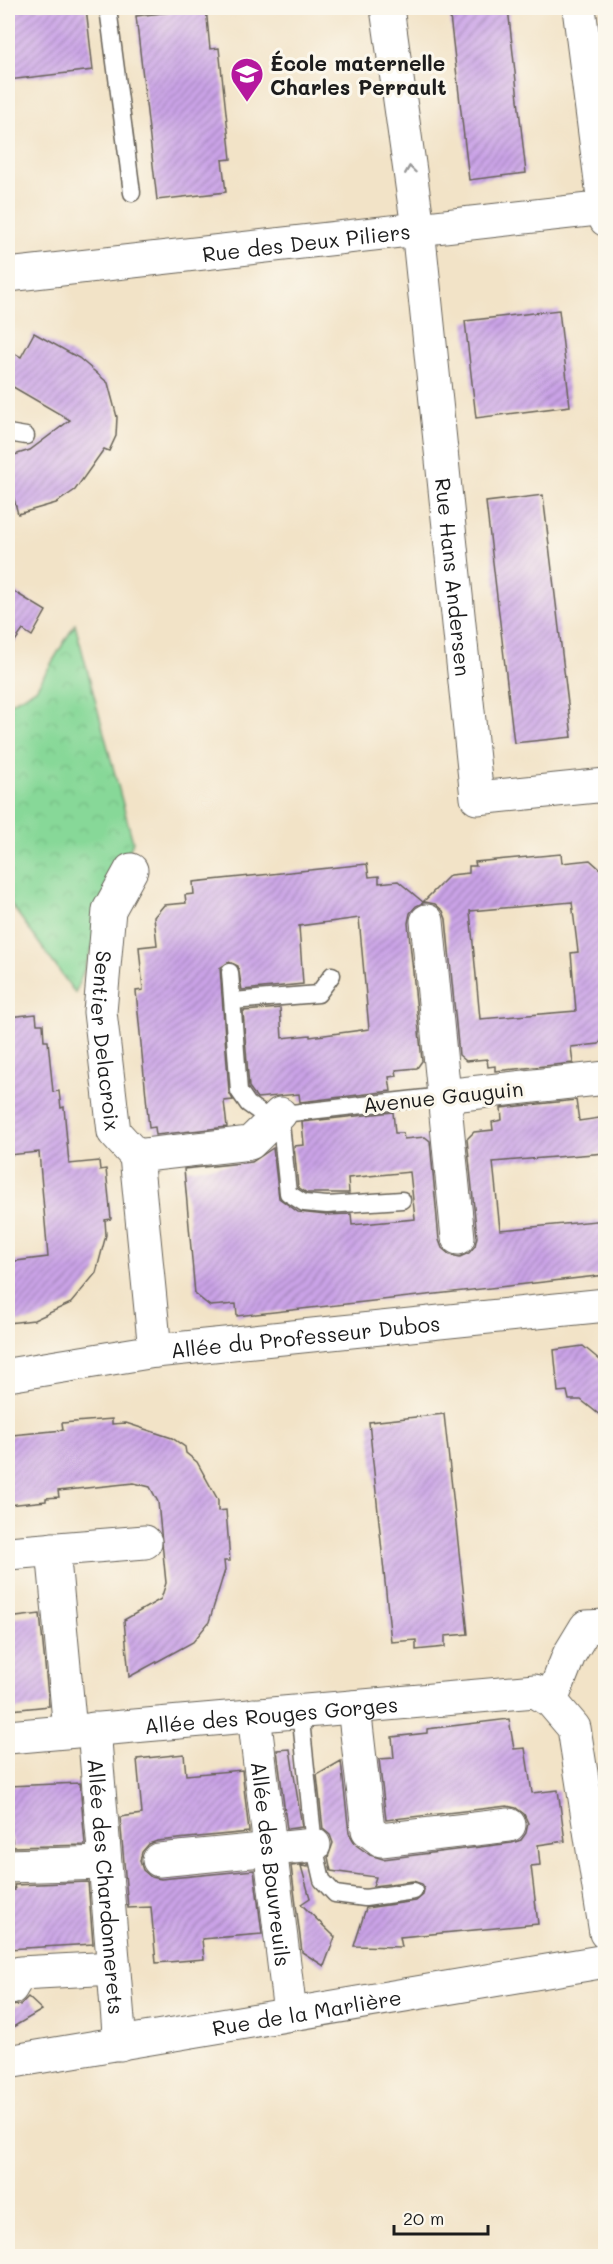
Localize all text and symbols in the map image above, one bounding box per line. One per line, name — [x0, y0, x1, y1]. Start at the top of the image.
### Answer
place label: École maternelle Charles Perrault — [270, 49, 447, 100]
school or university icon: École maternelle Charles Perrault — [229, 56, 265, 103]
one-way arrow — [405, 166, 417, 175]
street label: Rue des Deux Piliers — [201, 217, 412, 267]
street label: Rue Hans Andersen — [430, 476, 478, 677]
street label: Sentier Delacroix — [86, 950, 127, 1132]
street label: Avenue Gauguin — [361, 1074, 525, 1118]
street label: Allée du Professeur Dubos — [169, 1309, 441, 1363]
street label: Allée des Rouges Gorges — [143, 1690, 399, 1739]
street label: Allée des Chardonnerets — [83, 1757, 131, 2015]
street label: Allée des Bouvreuils — [246, 1760, 298, 1968]
street label: Rue de la Marlière — [210, 1982, 403, 2041]
scale bar — [394, 2198, 488, 2236]
text: 20 m — [403, 2206, 444, 2230]

